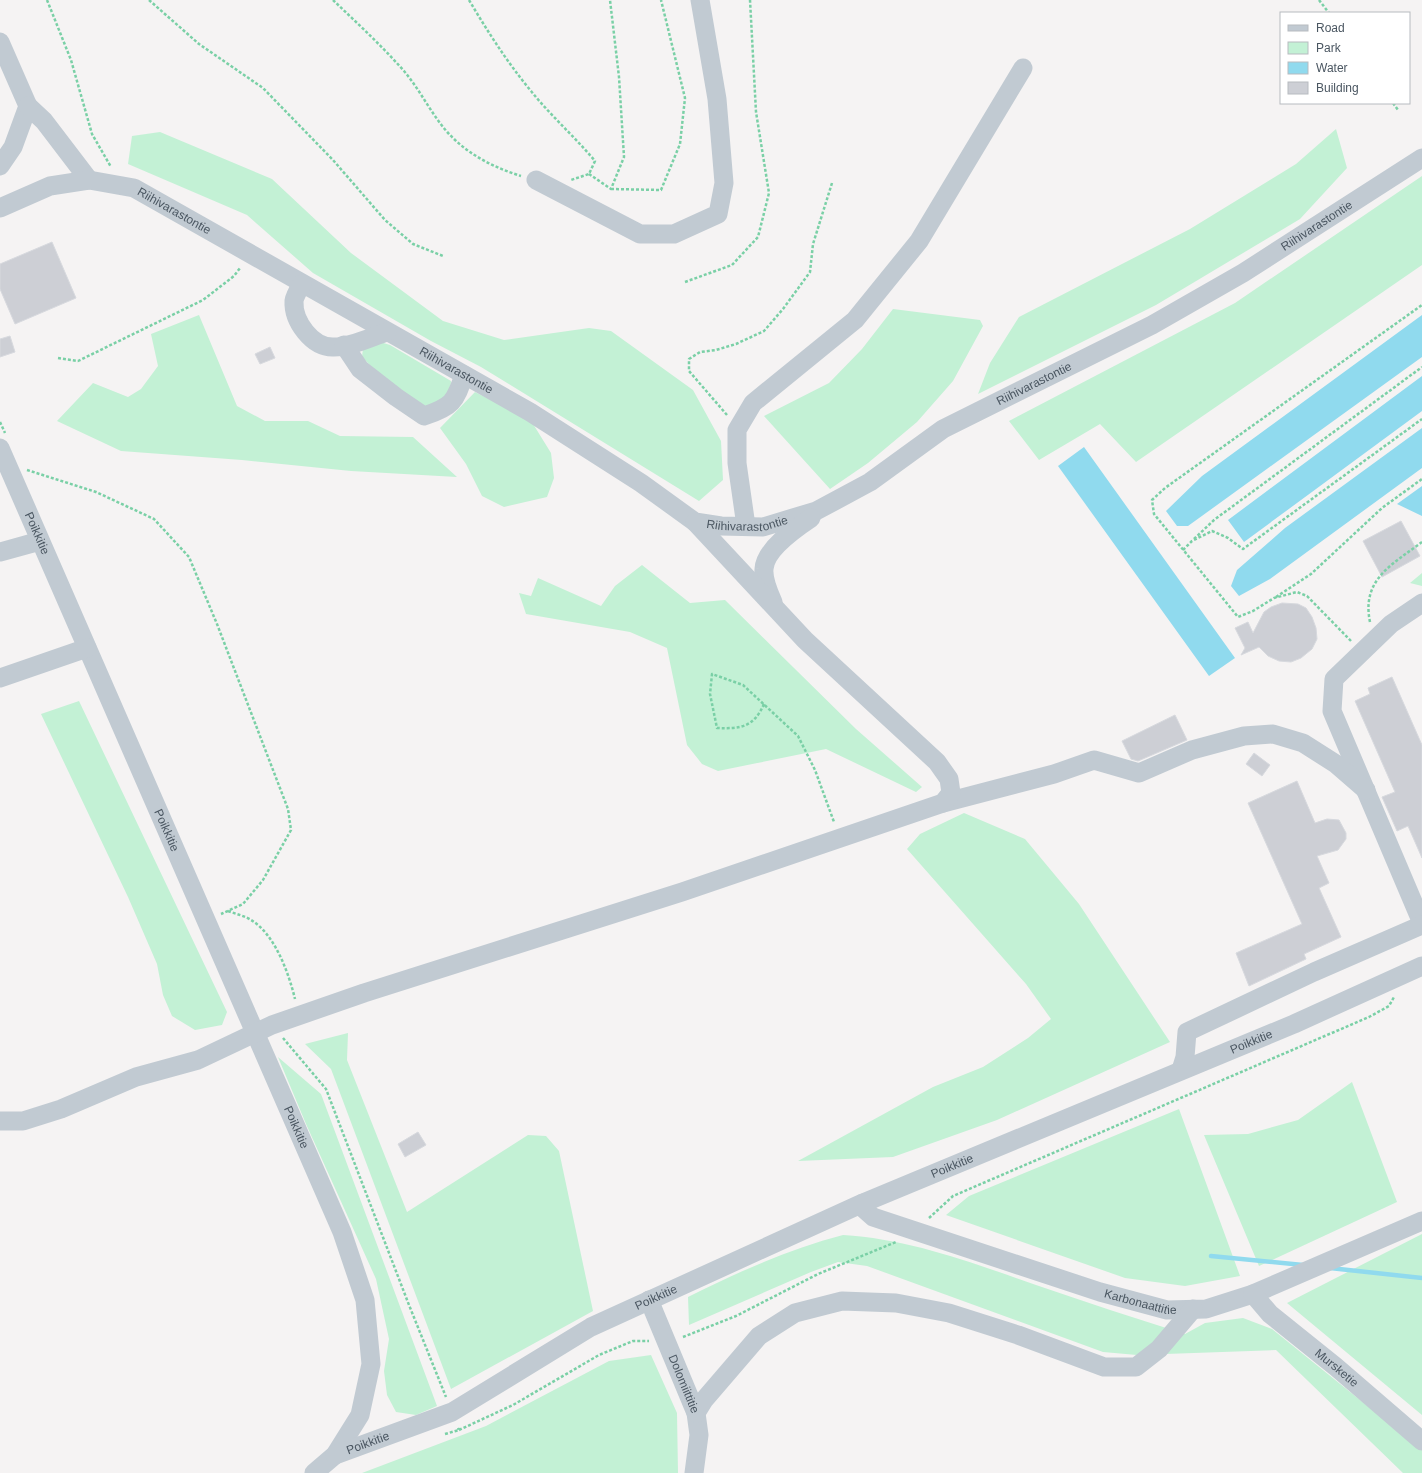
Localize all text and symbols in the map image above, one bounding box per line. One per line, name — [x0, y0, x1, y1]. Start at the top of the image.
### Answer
legend — [1280, 12, 1410, 104]
text: Road — [1316, 21, 1345, 35]
text: Park — [1316, 41, 1342, 55]
text: Water — [1316, 61, 1348, 75]
text: Building — [1316, 81, 1359, 95]
street label: Riihivarastontie — [135, 184, 214, 237]
street label: Riihivarastontie — [1278, 197, 1355, 254]
street label: Riihivarastontie — [417, 344, 496, 397]
street label: Riihivarastontie — [994, 359, 1074, 408]
street label: Poikkitie — [22, 510, 53, 557]
street label: Riihivarastontie — [706, 513, 790, 534]
street label: Poikkitie — [151, 807, 182, 854]
street label: Poikkitie — [1228, 1027, 1275, 1057]
street label: Poikkitie — [281, 1104, 312, 1151]
street label: Poikkitie — [929, 1151, 976, 1181]
street label: Poikkitie — [633, 1282, 680, 1313]
street label: Karbonaattitie — [1103, 1286, 1177, 1317]
street label: Mursketie — [1312, 1346, 1361, 1390]
street label: Dolomiittitie — [666, 1353, 702, 1416]
street label: Poikkitie — [344, 1429, 392, 1457]

